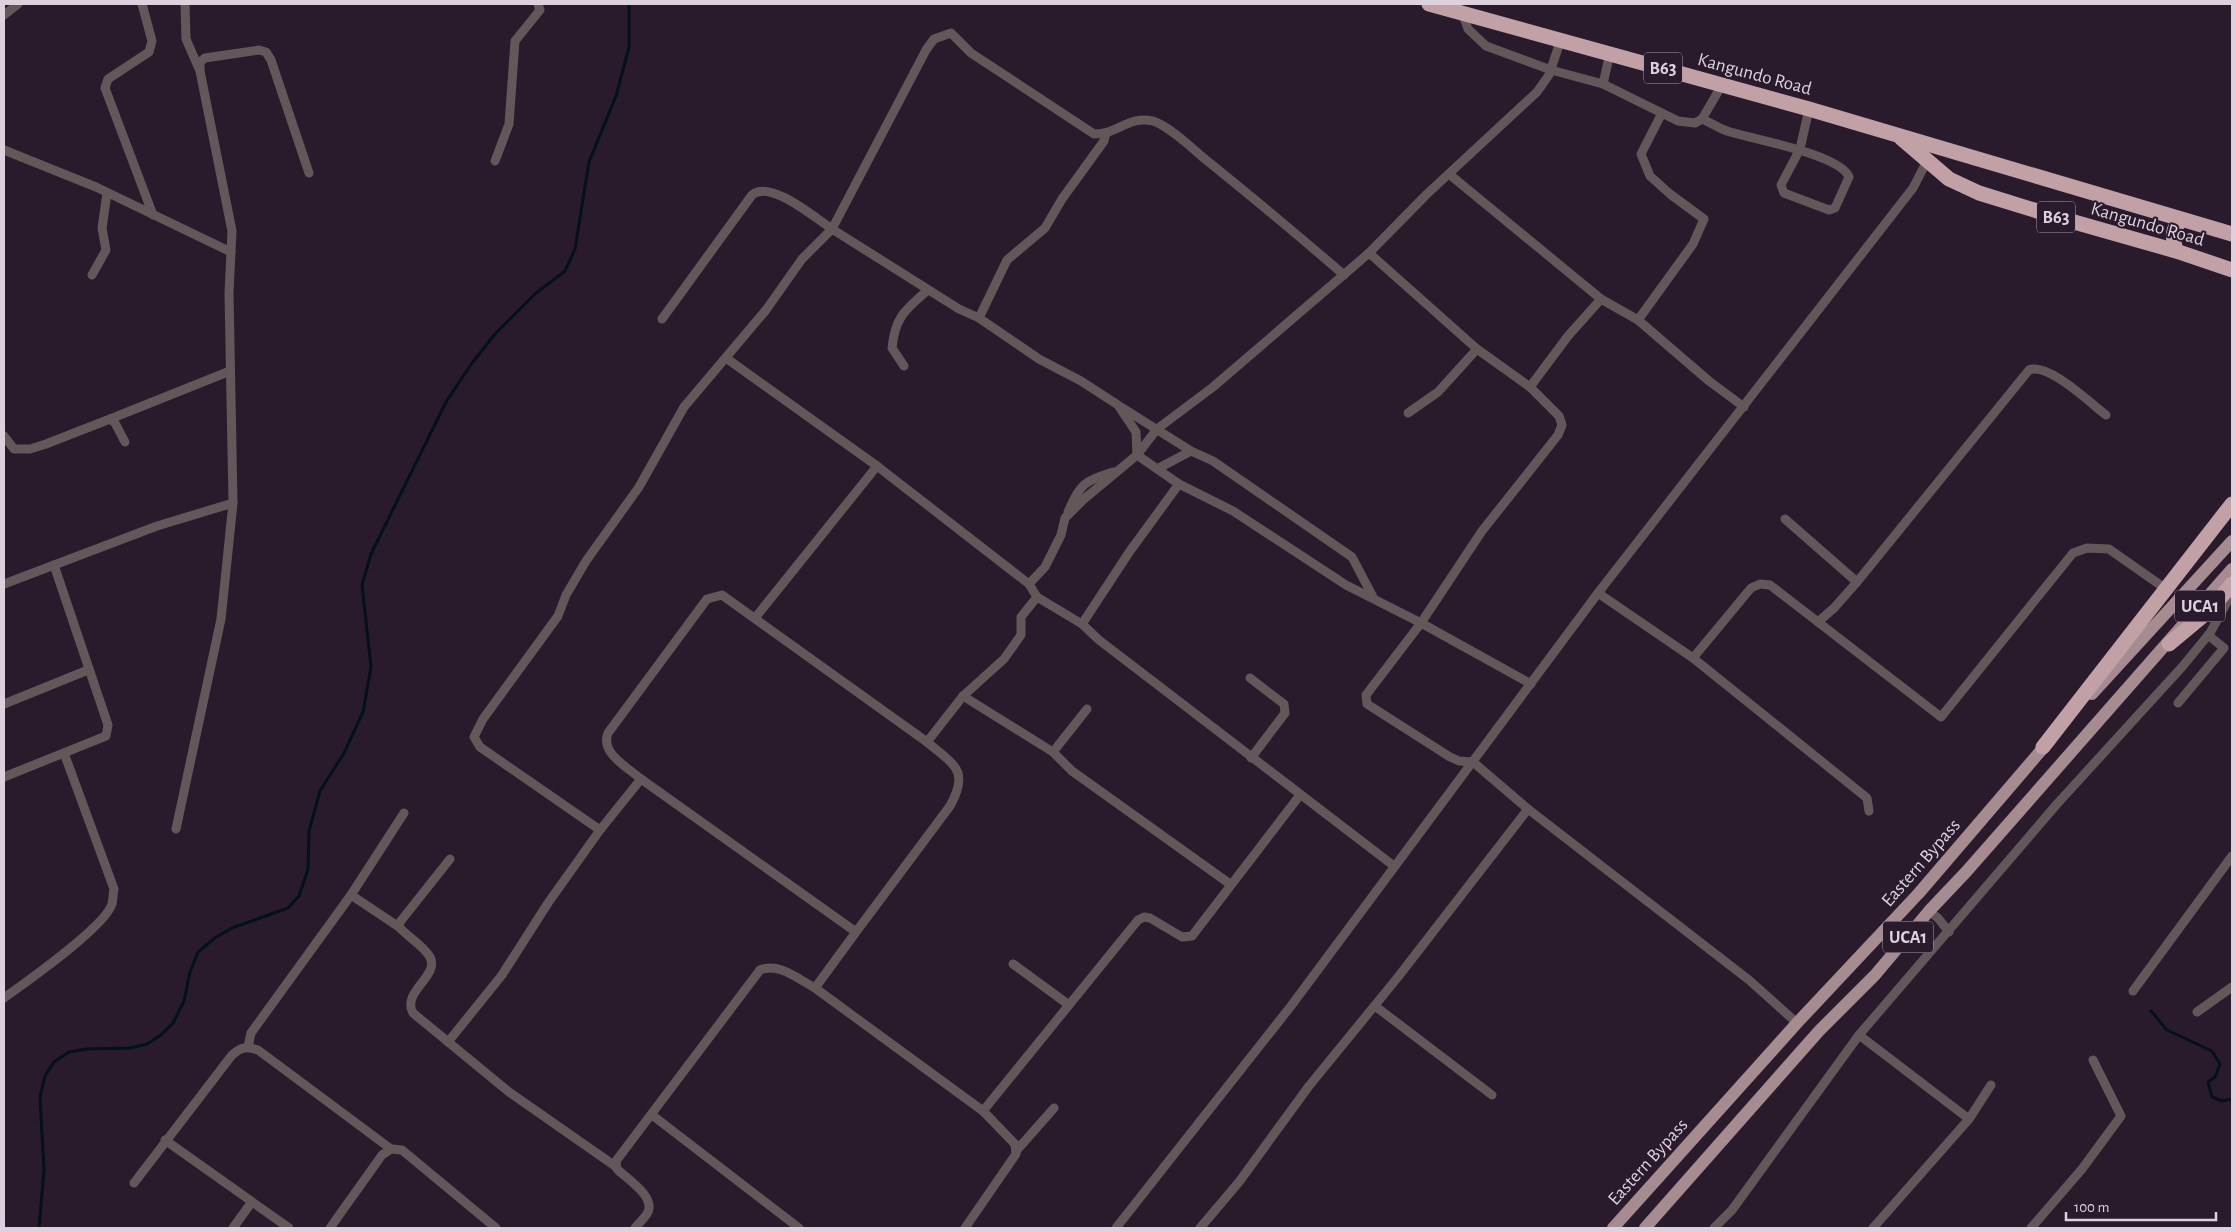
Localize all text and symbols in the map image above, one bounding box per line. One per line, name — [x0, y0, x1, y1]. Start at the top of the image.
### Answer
street label: Kangundo Road — [1696, 50, 1814, 99]
road number: B63 — [1644, 52, 1682, 84]
street label: Kangundo Road — [2089, 199, 2207, 250]
road number: B63 — [2037, 202, 2075, 232]
road number: UCA1 — [2175, 590, 2225, 622]
street label: Eastern Bypass — [1878, 816, 1964, 910]
road number: UCA1 — [1883, 922, 1933, 952]
street label: Eastern Bypass — [1605, 1115, 1692, 1209]
scale bar — [2066, 1190, 2216, 1222]
text: 100 m — [2074, 1200, 2109, 1215]

